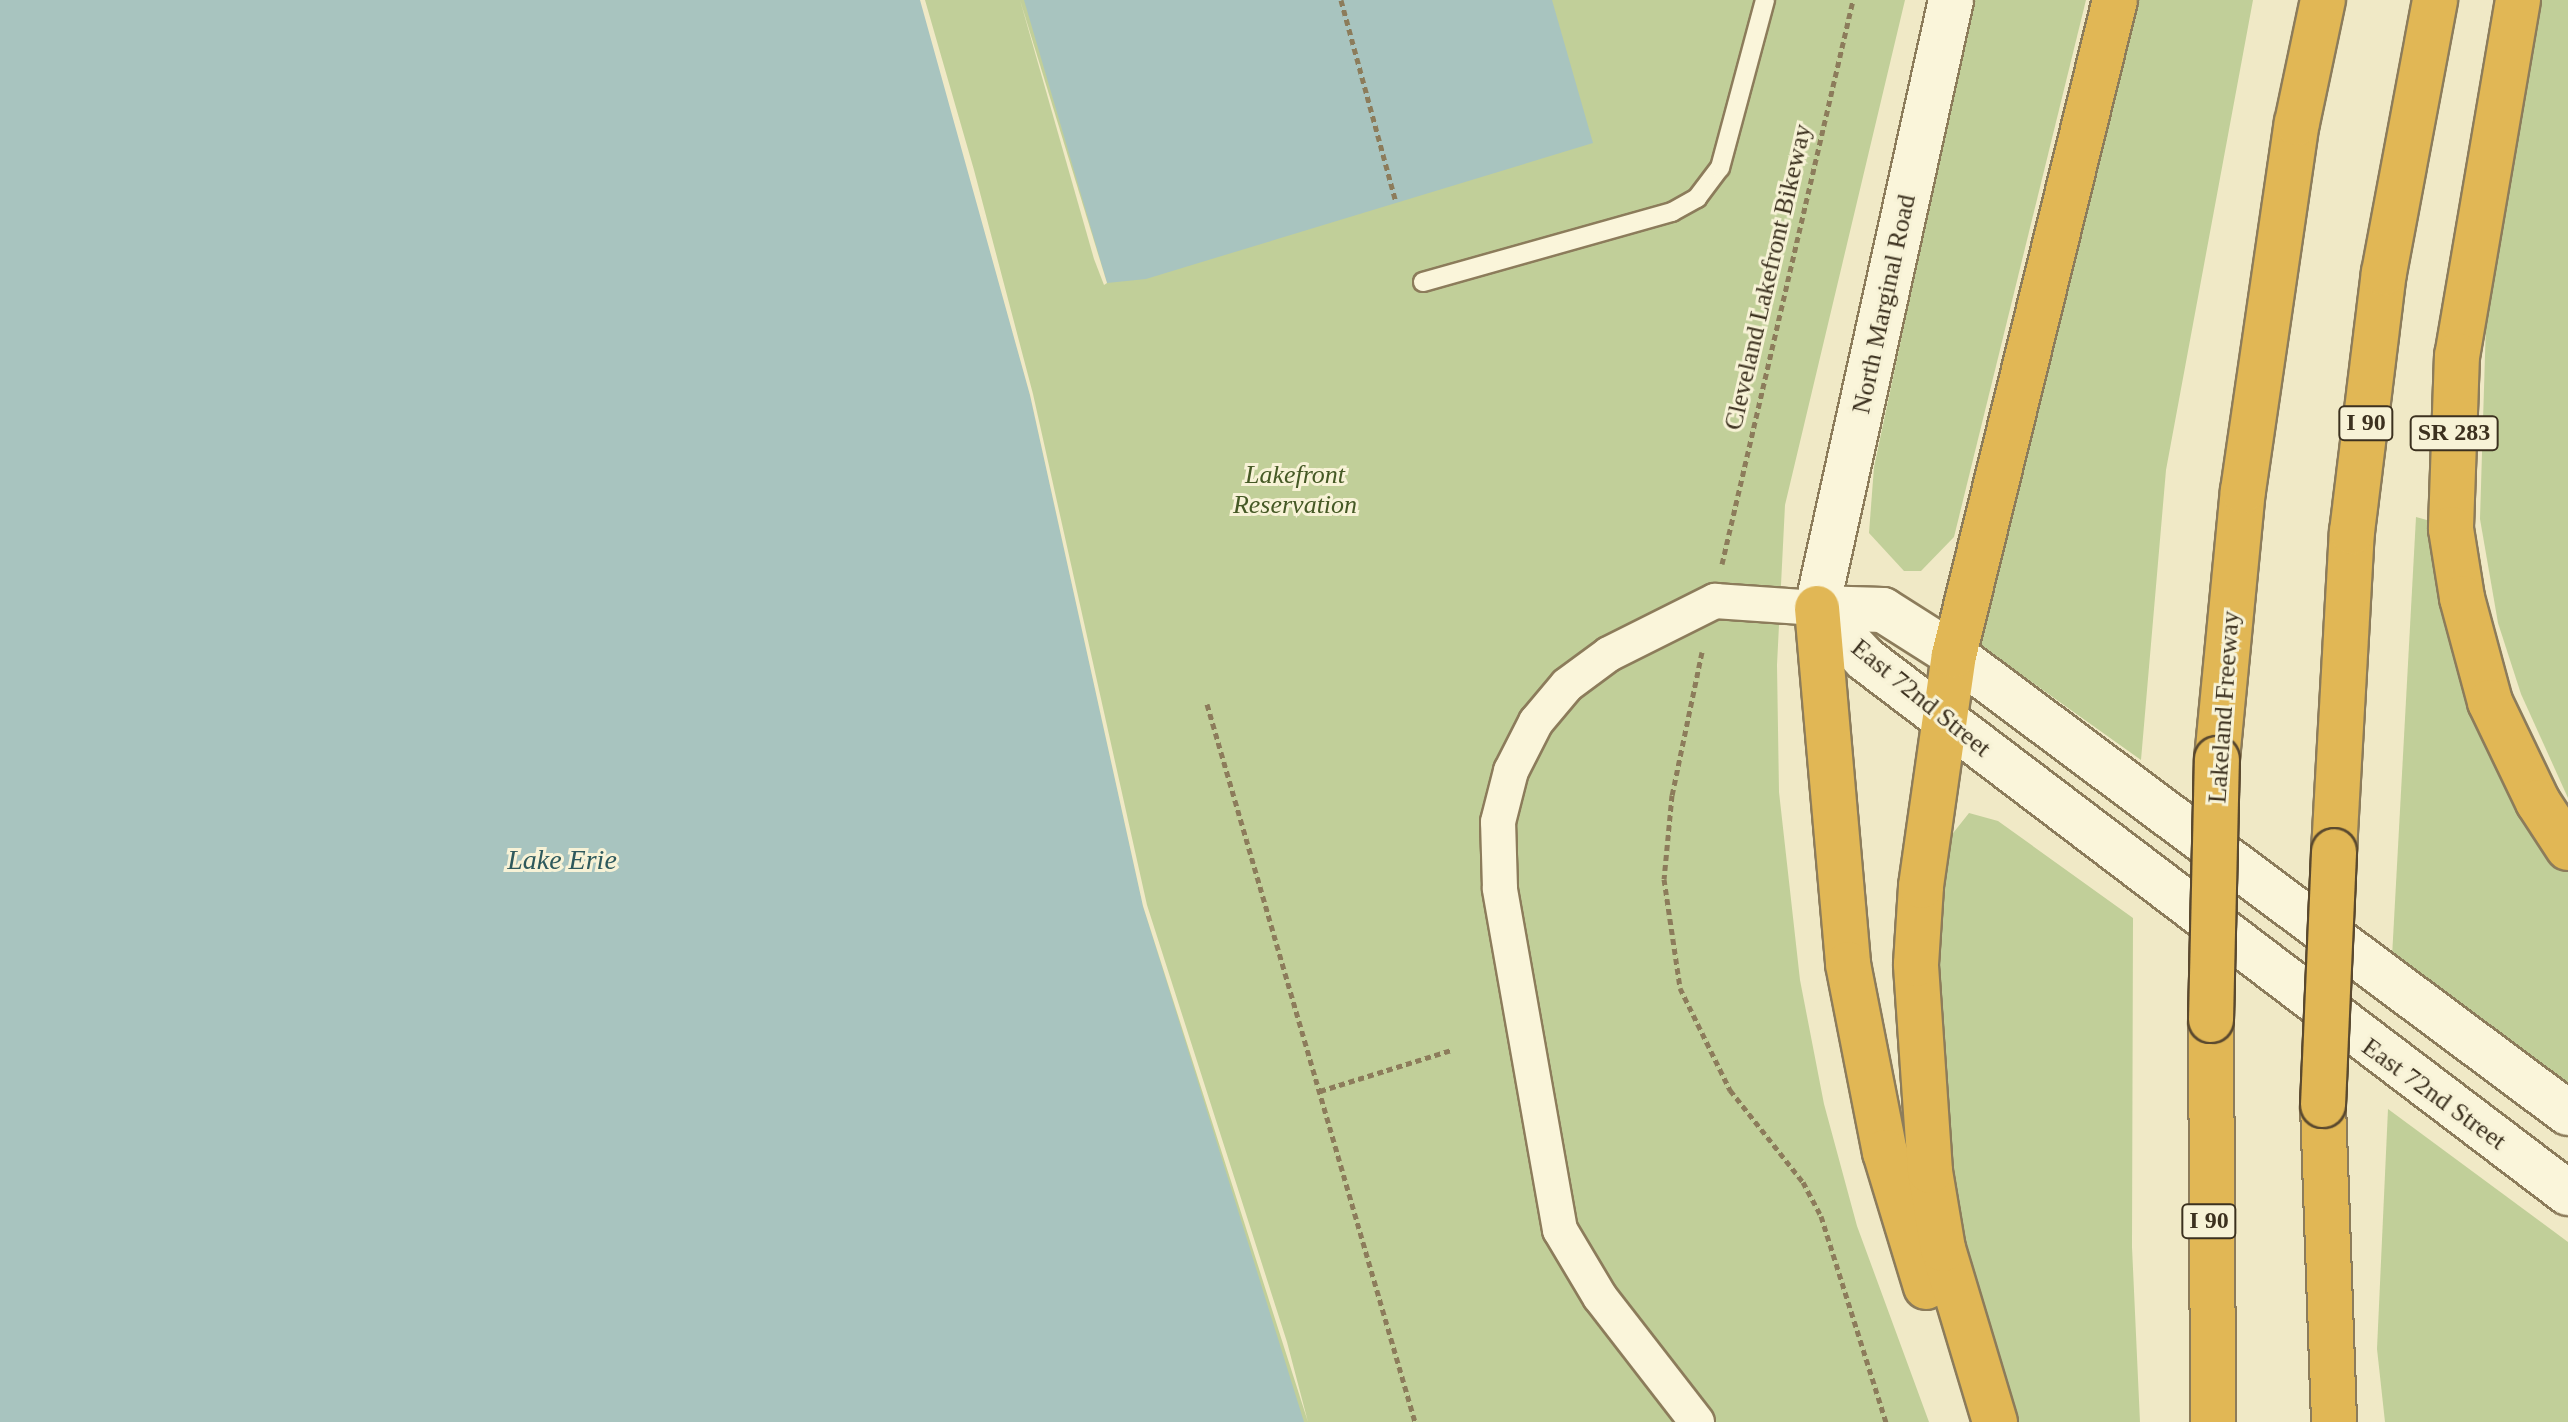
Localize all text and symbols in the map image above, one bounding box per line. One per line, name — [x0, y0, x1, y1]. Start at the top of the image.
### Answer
street label: Cleveland Lakefront Bikeway — [1718, 121, 1818, 433]
street label: North Marginal Road — [1846, 192, 1922, 416]
road number: I 90 — [2338, 403, 2394, 443]
road number: SR 283 — [2408, 413, 2500, 453]
park label: Lakefront Reservation — [1233, 459, 1357, 520]
street label: Lakeland Freeway — [2202, 610, 2246, 804]
street label: East 72nd Street — [1845, 632, 1997, 764]
water label: Lake Erie — [507, 843, 617, 877]
street label: East 72nd Street — [2356, 1031, 2512, 1157]
road number: I 90 — [2181, 1201, 2237, 1241]

